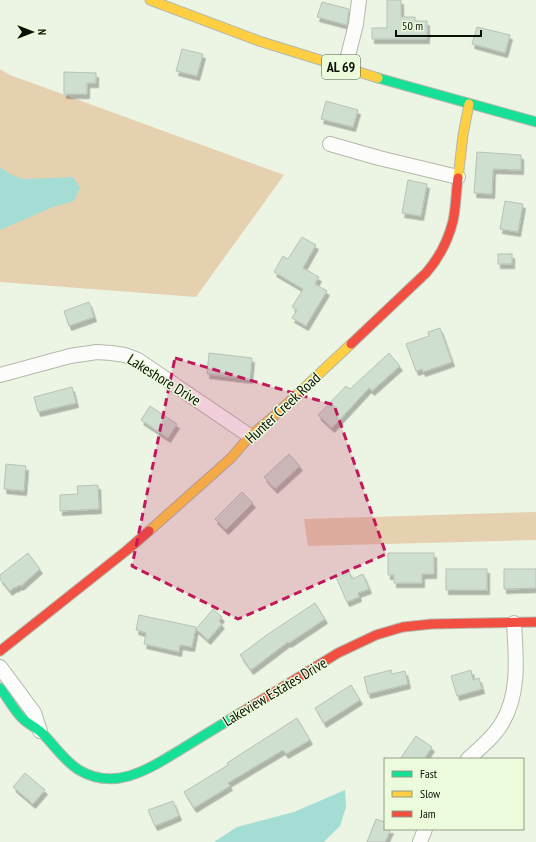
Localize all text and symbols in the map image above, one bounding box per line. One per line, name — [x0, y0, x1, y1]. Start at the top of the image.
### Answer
north arrow — [12, 12, 52, 52]
scale bar — [396, 12, 481, 38]
text: 50 m — [402, 18, 423, 33]
text: N — [35, 29, 49, 35]
road number: AL 69 — [322, 55, 360, 79]
street label: Lakeshore Drive — [124, 350, 204, 410]
street label: Hunter Creek Road — [241, 368, 324, 447]
street label: Lakeview Estates Drive — [219, 653, 330, 730]
legend — [384, 758, 524, 830]
text: Fast — [420, 766, 438, 781]
text: Slow — [420, 786, 441, 801]
text: Jam — [419, 806, 436, 821]

